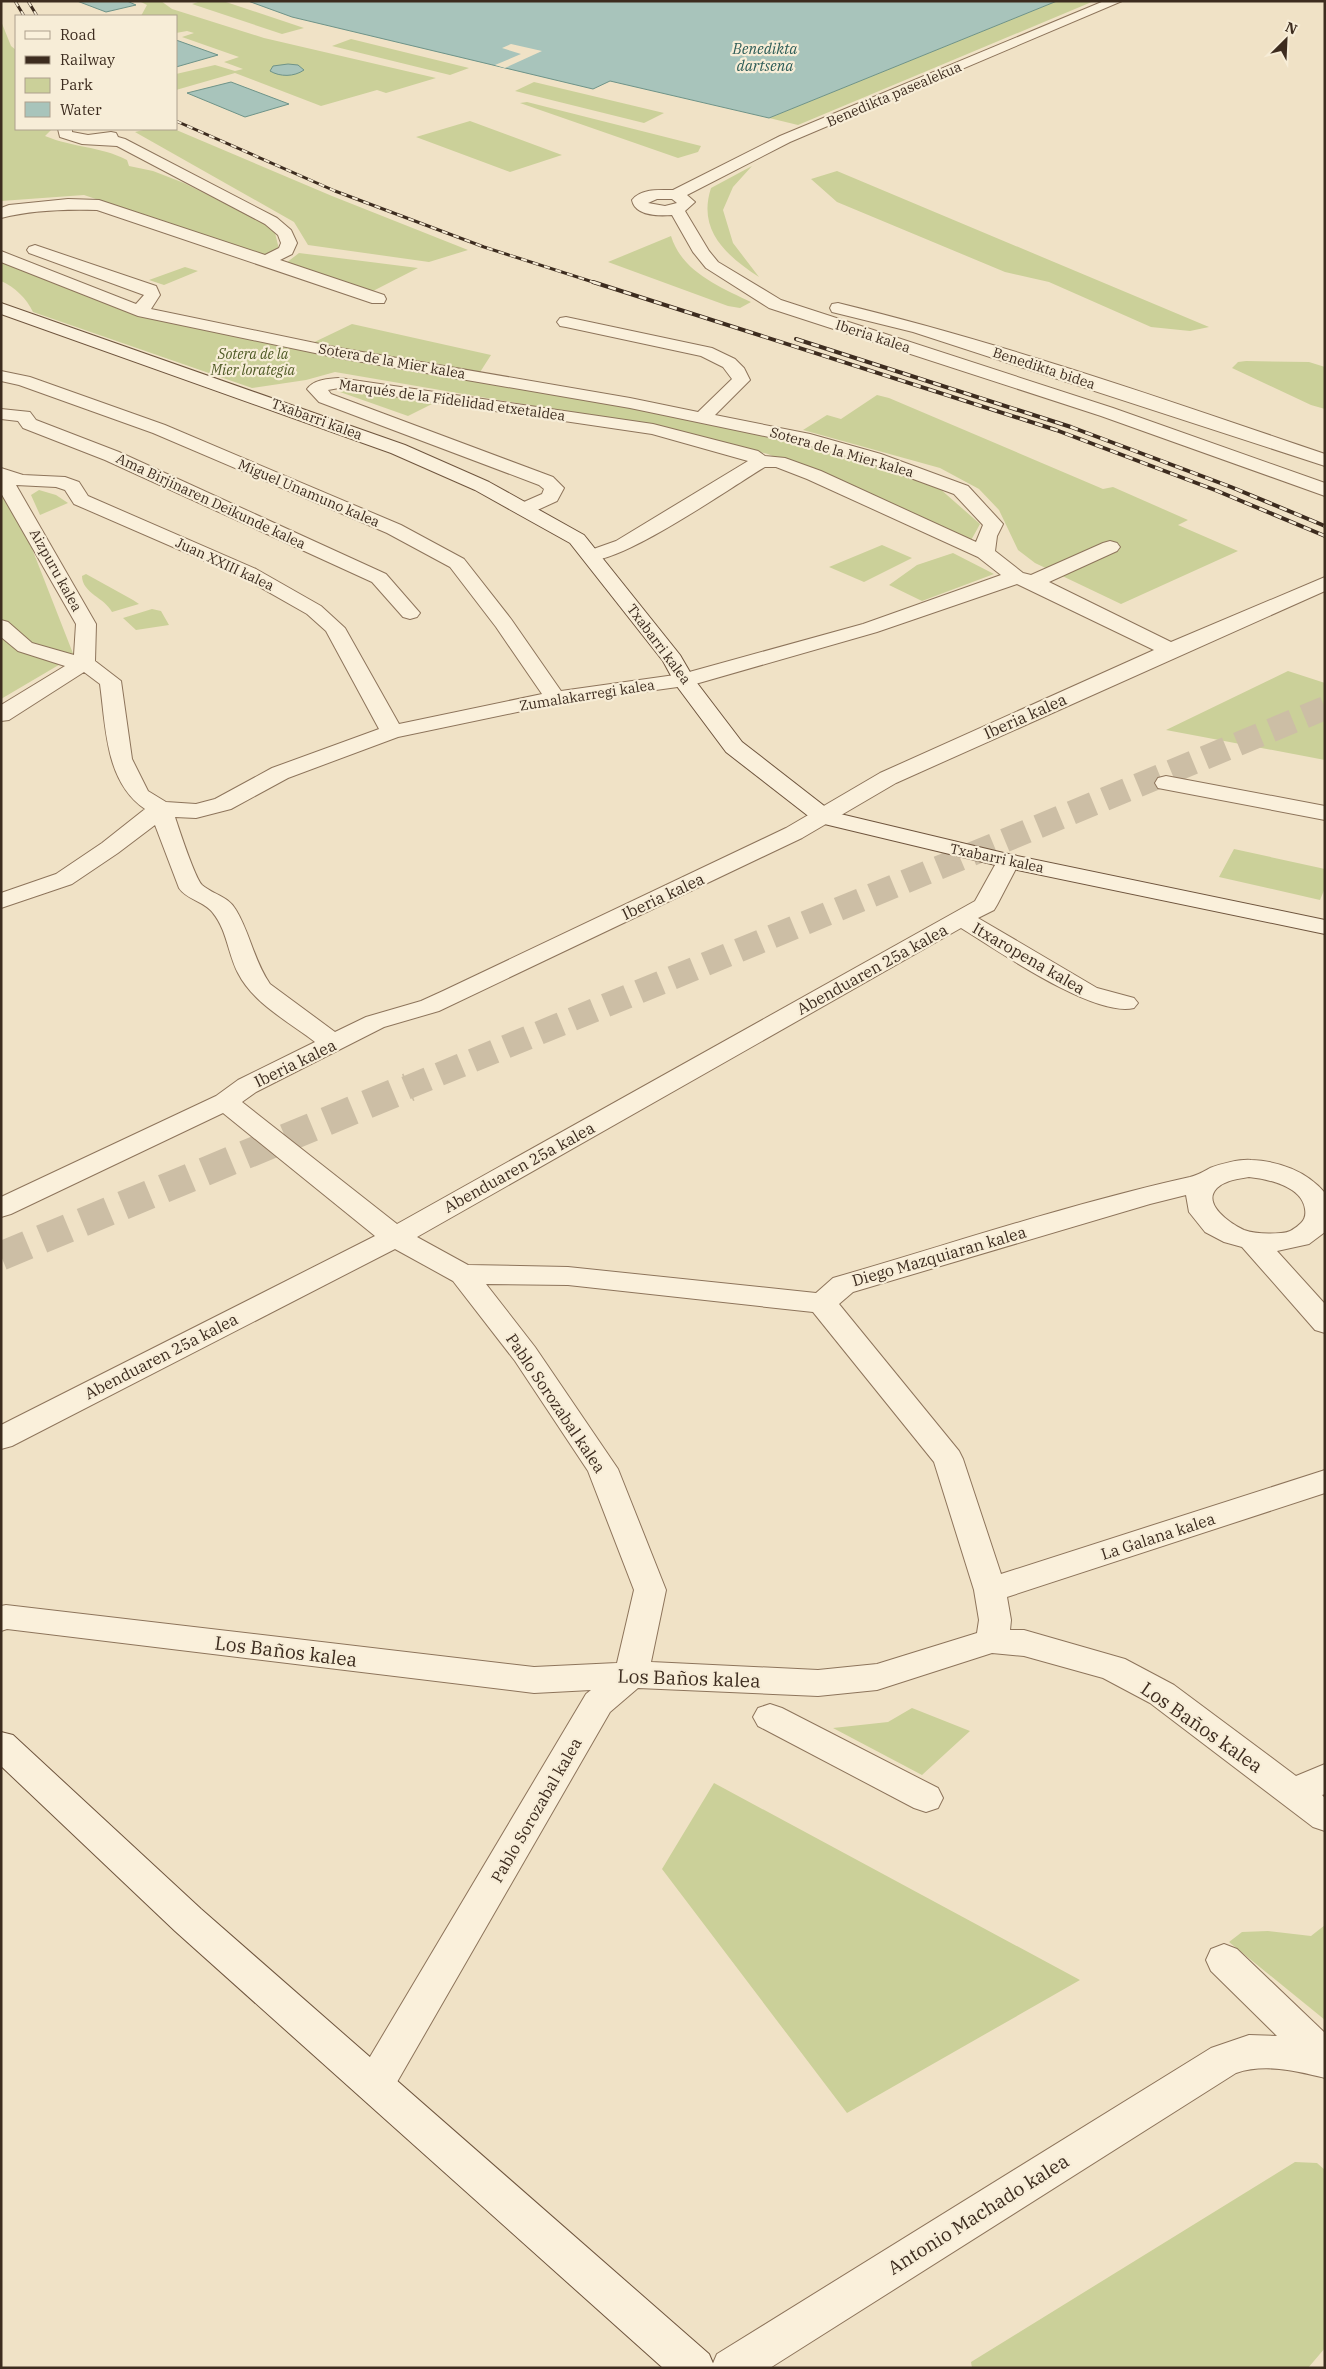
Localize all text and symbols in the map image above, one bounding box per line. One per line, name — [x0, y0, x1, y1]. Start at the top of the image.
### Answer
legend — [15, 15, 178, 130]
north arrow — [1261, 15, 1311, 65]
text: N — [1283, 18, 1300, 39]
text: Road — [60, 25, 96, 44]
water label: Benedikta dartsena — [732, 39, 798, 75]
text: Railway — [60, 50, 115, 69]
street label: Benedikta pasealekua — [824, 57, 964, 131]
text: Park — [60, 75, 93, 94]
text: Water — [60, 100, 102, 119]
street label: Iberia kalea — [833, 315, 913, 357]
street label: Sotera de la Mier kalea — [317, 339, 467, 383]
street label: Benedikta bidea — [990, 343, 1098, 393]
park label: Sotera de la Mier lorategia — [210, 345, 296, 379]
street label: Marqués de la Fidelidad etxetaldea — [338, 375, 567, 425]
street label: Txabarri kalea — [269, 394, 365, 444]
street label: Sotera de la Mier kalea — [768, 423, 916, 481]
street label: Ama Birjinaren Deikunde kalea — [113, 449, 309, 553]
street label: Miguel Unamuno kalea — [235, 455, 383, 531]
street label: Aizpuru kalea — [26, 525, 86, 615]
street label: Juan XXIII kalea — [173, 533, 277, 595]
street label: Txabarri kalea — [623, 600, 695, 688]
street label: Zumalakarregi kalea — [518, 675, 656, 715]
street label: Iberia kalea — [980, 689, 1070, 743]
street label: Txabarri kalea — [948, 839, 1046, 877]
street label: Iberia kalea — [619, 868, 708, 924]
street label: Itxaropena kalea — [969, 918, 1089, 998]
street label: Abenduaren 25a kalea — [793, 919, 951, 1019]
street label: Iberia kalea — [251, 1034, 340, 1091]
street label: Abenduaren 25a kalea — [440, 1117, 598, 1217]
street label: Diego Mazquiaran kalea — [850, 1221, 1029, 1290]
street label: Abenduaren 25a kalea — [81, 1309, 241, 1403]
street label: Pablo Sorozabal kalea — [502, 1329, 610, 1477]
street label: La Galana kalea — [1098, 1508, 1218, 1564]
street label: Los Baños kalea — [213, 1630, 359, 1672]
street label: Los Baños kalea — [617, 1664, 761, 1692]
street label: Los Baños kalea — [1136, 1676, 1268, 1778]
street label: Pablo Sorozabal kalea — [486, 1734, 586, 1886]
street label: Antonio Machado kalea — [883, 2148, 1073, 2280]

